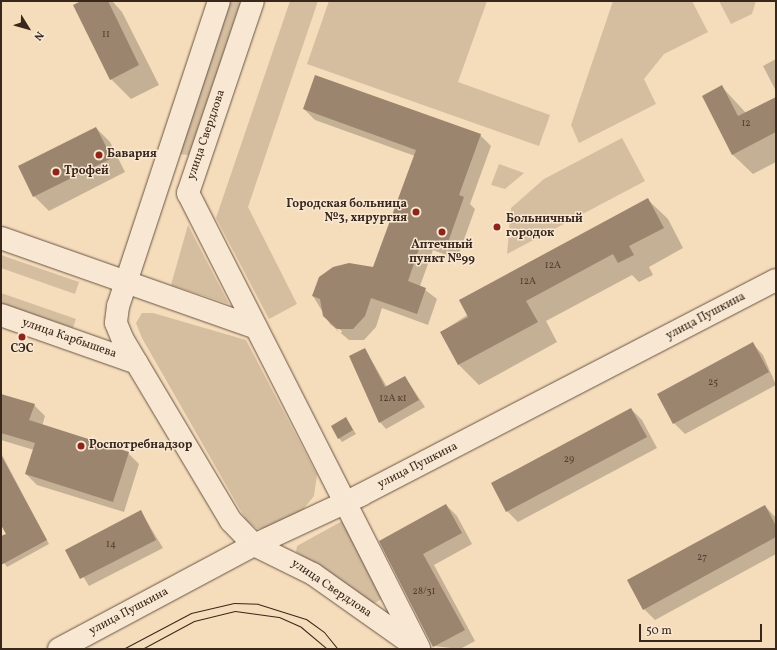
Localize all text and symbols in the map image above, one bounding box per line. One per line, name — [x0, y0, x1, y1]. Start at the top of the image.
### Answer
north arrow — [8, 8, 48, 48]
text: N — [30, 28, 46, 43]
house number: 11 — [102, 29, 110, 41]
street label: улица Свердлова — [185, 88, 229, 182]
house number: 12 — [741, 118, 751, 130]
place label: Бавария — [107, 148, 157, 162]
marker: Бавария — [94, 150, 104, 160]
place label: Трофей — [64, 165, 109, 179]
marker: Трофей — [51, 167, 61, 177]
place label: Городская больница №3, хирургия — [286, 198, 407, 226]
marker: Городская больница №3, хирургия — [410, 206, 422, 218]
place label: Больничный городок — [506, 213, 583, 241]
marker: Больничный городок — [491, 221, 503, 233]
marker: Аптечный пункт №99 — [437, 227, 447, 237]
place label: Аптечный пункт №99 — [409, 239, 475, 267]
house number: 12А — [545, 260, 561, 272]
house number: 12А — [520, 276, 536, 288]
street label: улица Пушкина — [664, 290, 748, 344]
street label: улица Карбышева — [20, 316, 118, 362]
marker: СЭС — [17, 332, 27, 342]
place label: СЭС — [11, 343, 33, 357]
house number: 25 — [708, 377, 718, 389]
house number: 12А к1 — [379, 393, 407, 405]
place label: Роспотребнадзор — [89, 439, 192, 453]
street label: улица Пушкина — [376, 440, 460, 492]
marker: Роспотребнадзор — [76, 441, 86, 451]
house number: 29 — [564, 454, 574, 466]
house number: 14 — [106, 539, 116, 551]
house number: 27 — [697, 552, 707, 564]
street label: улица Свердлова — [288, 557, 374, 621]
street label: улица Пушкина — [87, 585, 171, 639]
house number: 28/31 — [413, 586, 435, 598]
scale bar — [641, 616, 764, 642]
text: 50 m — [646, 623, 672, 639]

